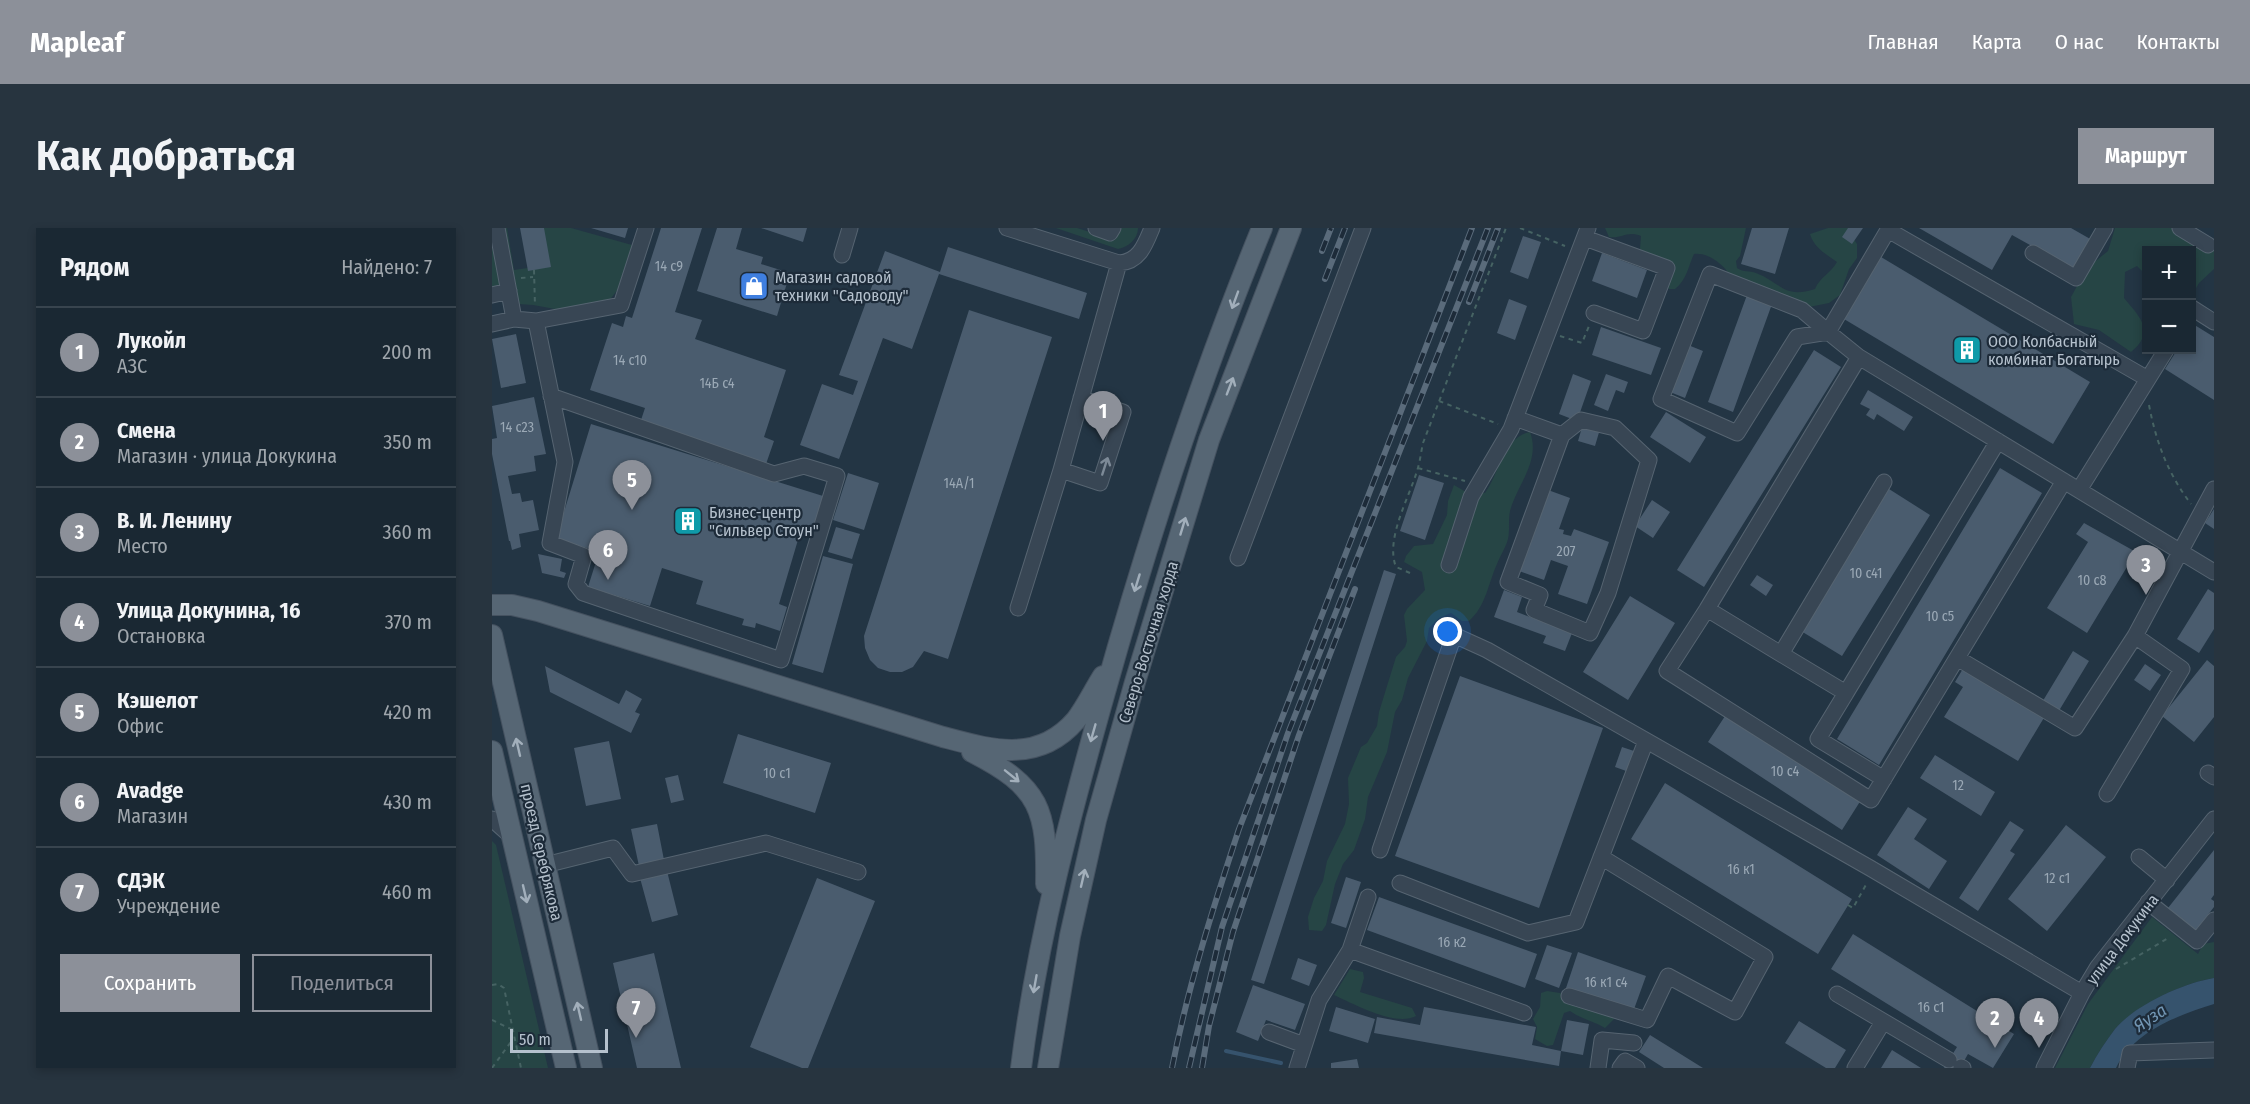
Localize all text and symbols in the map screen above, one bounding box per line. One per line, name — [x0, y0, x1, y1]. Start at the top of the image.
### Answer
text: Mapleaf — [30, 26, 124, 59]
text: Главная — [1868, 29, 1939, 55]
text: Карта — [1972, 29, 2022, 55]
text: О нас — [2055, 29, 2103, 55]
text: Контакты — [2136, 29, 2220, 55]
button: Маршрут — [2078, 128, 2214, 184]
text: Как добраться — [36, 131, 296, 181]
map controls — [2142, 246, 2196, 354]
button: + — [2142, 246, 2196, 300]
text: Рядом — [60, 252, 129, 283]
text: Найдено: 7 — [341, 255, 432, 279]
house number: 14 с9 — [655, 258, 683, 275]
place label: Магазин садовой техники "Садоводу" — [775, 268, 909, 305]
shop icon: Магазин садовой техники "Садоводу" — [738, 270, 770, 302]
one-way arrow — [1228, 291, 1239, 309]
button: − — [2142, 300, 2196, 354]
text: Лукойл — [117, 327, 186, 354]
place label: ООО Колбасный комбинат Богатырь — [1988, 332, 2120, 369]
building icon: ООО Колбасный комбинат Богатырь — [1951, 334, 1983, 366]
text: 1 — [75, 340, 84, 364]
text: 200 m — [382, 340, 432, 364]
house number: 14 с10 — [613, 352, 647, 369]
text: АЗС — [117, 354, 147, 378]
house number: 14Б с4 — [699, 375, 735, 392]
one-way arrow — [1225, 377, 1236, 396]
pin: 1 — [1084, 392, 1122, 441]
text: Смена — [117, 417, 176, 444]
house number: 14 с23 — [500, 419, 534, 436]
text: 2 — [75, 430, 84, 454]
text: 350 m — [383, 430, 432, 454]
text: Магазин · улица Докукина — [117, 444, 337, 468]
one-way arrow — [1101, 457, 1112, 476]
pin: 5 — [612, 460, 652, 510]
house number: 14А/1 — [944, 475, 974, 492]
place label: Бизнес-центр "Сильвер Стоун" — [709, 503, 819, 540]
building icon: Бизнес-центр "Сильвер Стоун" — [672, 505, 704, 537]
text: В. И. Ленину — [117, 507, 232, 534]
one-way arrow — [1179, 517, 1190, 536]
text: 3 — [75, 520, 84, 544]
text: 360 m — [383, 520, 432, 544]
pin: 6 — [588, 530, 628, 580]
text: Место — [117, 534, 168, 558]
house number: 207 — [1557, 543, 1576, 560]
pin: 3 — [2126, 546, 2166, 595]
street label: Северо-Восточная хорда — [1115, 559, 1182, 725]
house number: 10 с41 — [1849, 565, 1883, 582]
house number: 10 с8 — [2078, 572, 2106, 589]
one-way arrow — [1131, 573, 1142, 592]
text: Улица Докунина, 16 — [117, 597, 300, 624]
house number: 10 с5 — [1926, 608, 1954, 625]
text: 4 — [74, 610, 85, 634]
text: 370 m — [385, 610, 432, 634]
your location — [1433, 617, 1462, 646]
text: Остановка — [117, 624, 205, 648]
text: Кэшелот — [117, 687, 198, 714]
text: 5 — [75, 700, 84, 724]
text: 420 m — [383, 700, 432, 724]
text: Офис — [117, 714, 164, 738]
one-way arrow — [1087, 723, 1099, 742]
one-way arrow — [511, 738, 523, 757]
house number: 10 с4 — [1771, 763, 1799, 780]
house number: 10 с1 — [763, 765, 791, 782]
one-way arrow — [1004, 770, 1020, 783]
text: Avadge — [117, 777, 183, 804]
house number: 12 — [1952, 777, 1964, 794]
street label: проезд Серебрякова — [517, 782, 567, 923]
text: 6 — [74, 790, 85, 814]
text: 430 m — [383, 790, 432, 814]
text: Магазин — [117, 804, 188, 828]
house number: 16 к1 — [1727, 861, 1755, 878]
text: СДЭК — [117, 867, 165, 894]
one-way arrow — [1078, 869, 1089, 889]
house number: 12 с1 — [2044, 870, 2070, 887]
text: 7 — [75, 880, 84, 904]
text: 460 m — [382, 880, 432, 904]
one-way arrow — [520, 884, 532, 903]
street label: улица Докукина — [2082, 890, 2163, 988]
text: Учреждение — [117, 894, 220, 918]
house number: 16 к2 — [1438, 934, 1466, 951]
button: Сохранить — [60, 954, 240, 1012]
button: Поделиться — [252, 954, 432, 1012]
one-way arrow — [1029, 973, 1040, 993]
house number: 16 к1 с4 — [1584, 974, 1628, 991]
pin: 7 — [616, 988, 656, 1038]
pin: 2 — [1976, 998, 2014, 1048]
pin: 4 — [2020, 998, 2058, 1048]
house number: 16 с1 — [1918, 999, 1944, 1016]
water label: Яуза — [2128, 999, 2171, 1037]
one-way arrow — [573, 1002, 585, 1021]
scale bar — [510, 1026, 608, 1054]
text: 50 m — [519, 1030, 551, 1049]

